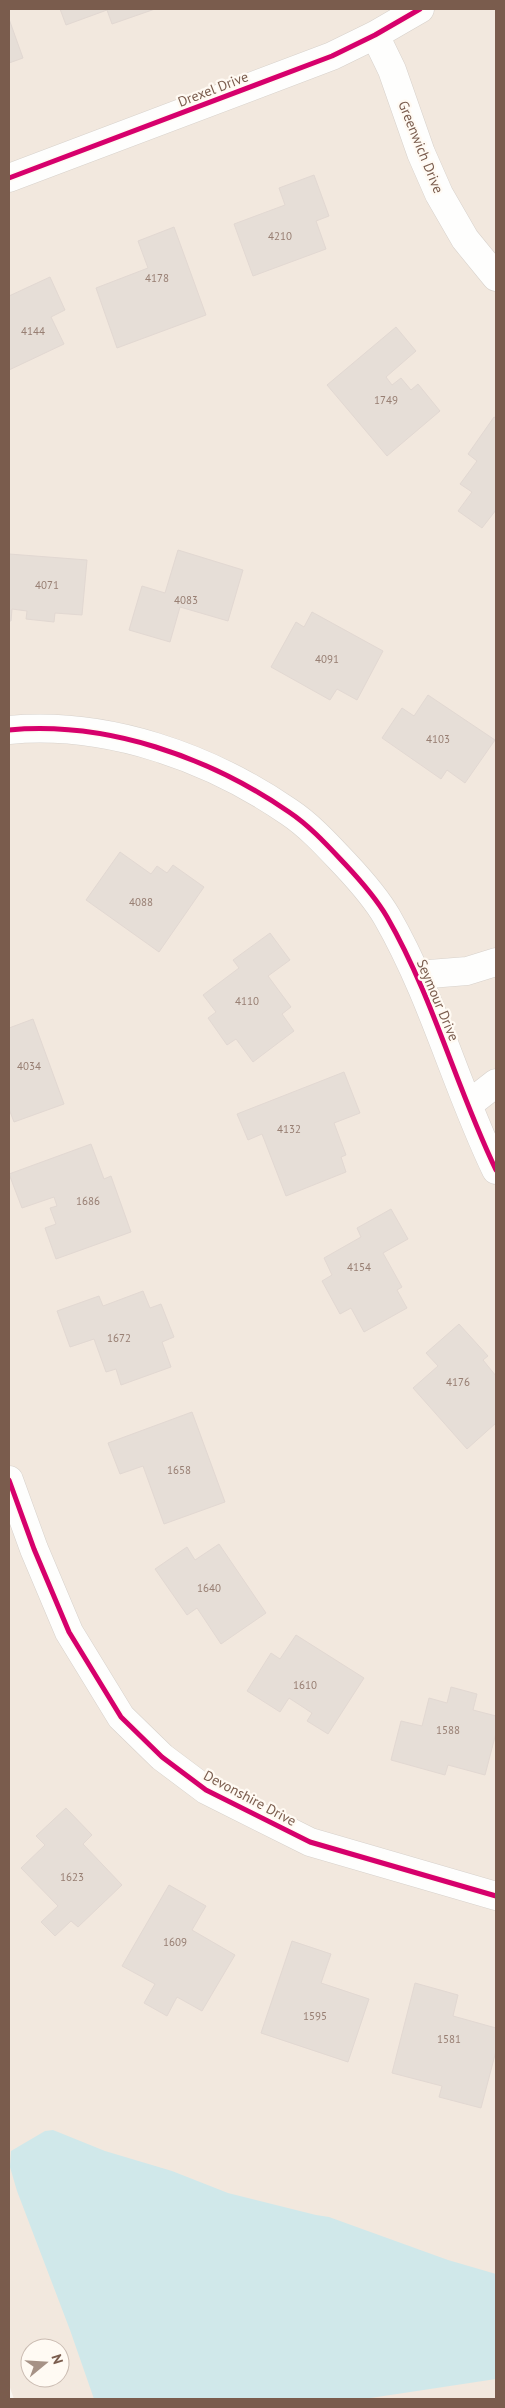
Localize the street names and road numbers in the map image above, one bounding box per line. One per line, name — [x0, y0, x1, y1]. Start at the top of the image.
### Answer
street label: Drexel Drive — [175, 67, 251, 111]
street label: Greenwich Drive — [394, 98, 448, 196]
street label: Seymour Drive — [413, 956, 463, 1044]
street label: Devonshire Drive — [201, 1766, 299, 1830]

